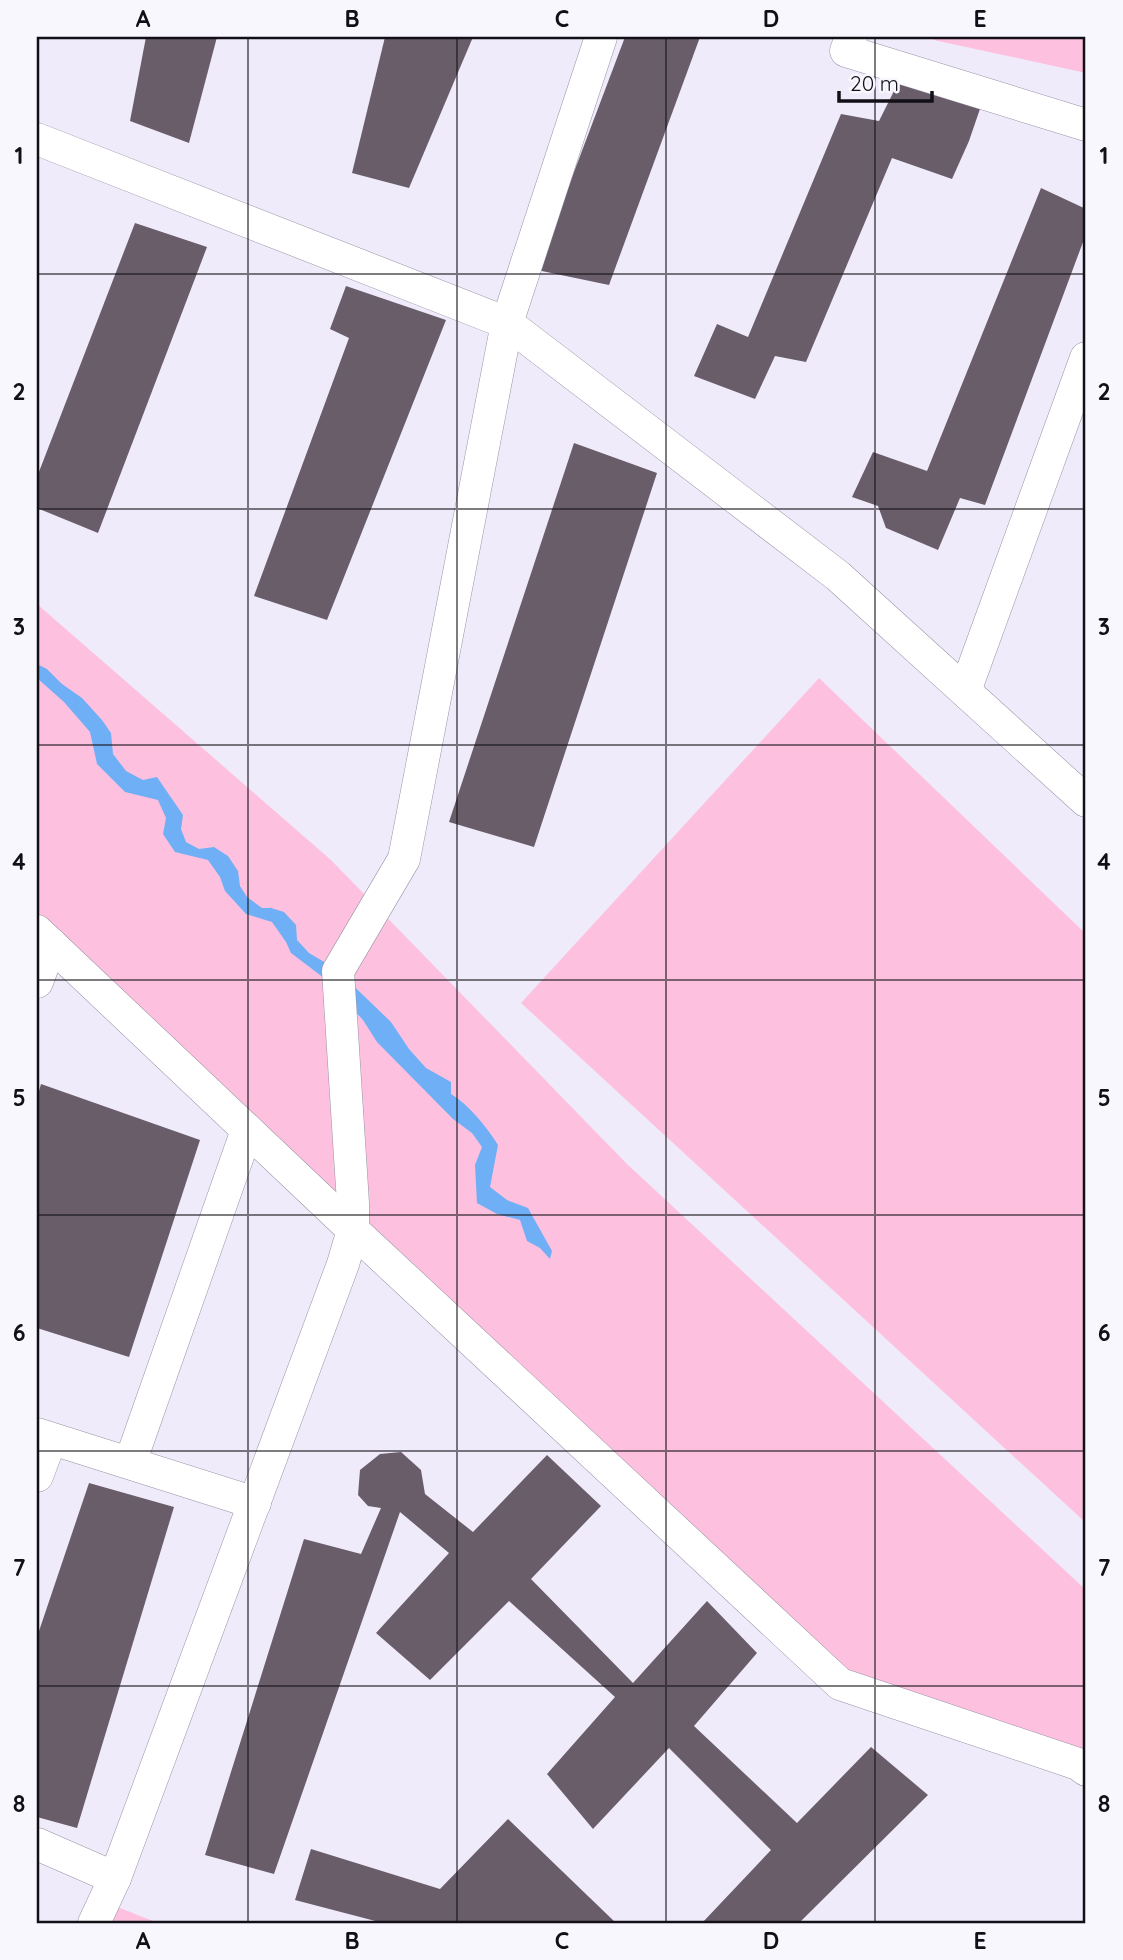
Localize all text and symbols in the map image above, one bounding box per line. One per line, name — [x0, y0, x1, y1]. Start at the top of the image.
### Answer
text: A — [136, 4, 151, 33]
text: B — [344, 4, 360, 33]
text: C — [555, 4, 569, 33]
text: D — [763, 4, 779, 33]
text: E — [973, 4, 987, 33]
scale bar — [839, 60, 932, 104]
text: 20 m — [850, 70, 899, 96]
text: 1 — [15, 141, 23, 170]
text: 1 — [1100, 141, 1108, 170]
text: 2 — [12, 377, 26, 406]
text: 2 — [1097, 377, 1111, 406]
text: 3 — [13, 612, 25, 641]
text: 3 — [1098, 612, 1110, 641]
text: 4 — [12, 847, 26, 876]
text: 4 — [1097, 847, 1111, 876]
text: 5 — [12, 1083, 26, 1112]
text: 5 — [1097, 1083, 1111, 1112]
text: 6 — [13, 1318, 25, 1347]
text: 6 — [1098, 1318, 1110, 1347]
text: 7 — [13, 1553, 26, 1582]
text: 7 — [1098, 1553, 1111, 1582]
text: 8 — [13, 1789, 25, 1818]
text: 8 — [1098, 1789, 1110, 1818]
text: A — [136, 1926, 151, 1955]
text: B — [344, 1926, 360, 1955]
text: C — [555, 1926, 569, 1955]
text: D — [763, 1926, 779, 1955]
text: E — [973, 1926, 987, 1955]

